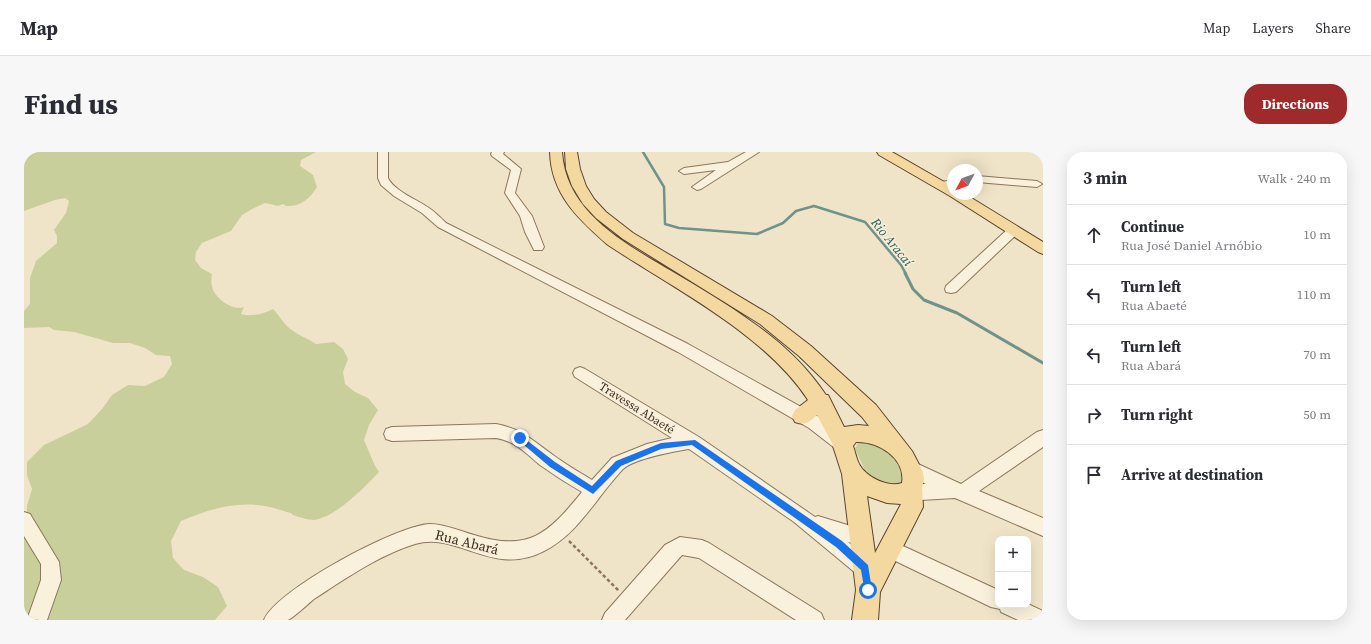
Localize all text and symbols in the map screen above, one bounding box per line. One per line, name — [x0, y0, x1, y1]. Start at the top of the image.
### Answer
text: Map — [20, 15, 58, 41]
text: Map — [1203, 18, 1230, 38]
text: Layers — [1252, 18, 1294, 38]
text: Share — [1316, 18, 1351, 38]
button: Directions — [1244, 84, 1347, 124]
text: Find us — [24, 85, 118, 123]
north arrow — [947, 164, 983, 200]
text: 3 min — [1083, 166, 1127, 190]
text: Walk · 240 m — [1258, 170, 1331, 187]
water label: Rio Aracaí — [867, 214, 917, 270]
text: Continue — [1121, 216, 1184, 237]
icon: ahead — [1083, 224, 1105, 246]
text: 10 m — [1303, 226, 1331, 243]
text: Rua José Daniel Arnóbio — [1121, 237, 1262, 254]
text: Turn left — [1121, 276, 1181, 297]
icon: left — [1083, 284, 1105, 306]
text: 110 m — [1297, 286, 1331, 303]
text: Rua Abaeté — [1121, 297, 1187, 314]
text: Turn left — [1121, 336, 1181, 357]
icon: left — [1083, 344, 1105, 366]
text: 70 m — [1303, 346, 1331, 363]
text: Rua Abará — [1121, 357, 1181, 374]
street label: Travessa Abaeté — [596, 378, 678, 438]
icon: right — [1083, 404, 1105, 426]
text: Turn right — [1121, 404, 1193, 425]
text: 50 m — [1303, 406, 1331, 423]
route end — [511, 429, 529, 447]
icon: arrive — [1083, 464, 1105, 486]
text: Arrive at destination — [1121, 464, 1263, 485]
street label: Rua Abará — [433, 524, 502, 560]
map controls — [995, 536, 1031, 608]
button: + — [995, 536, 1031, 572]
button: − — [995, 572, 1031, 608]
route start — [859, 581, 877, 599]

